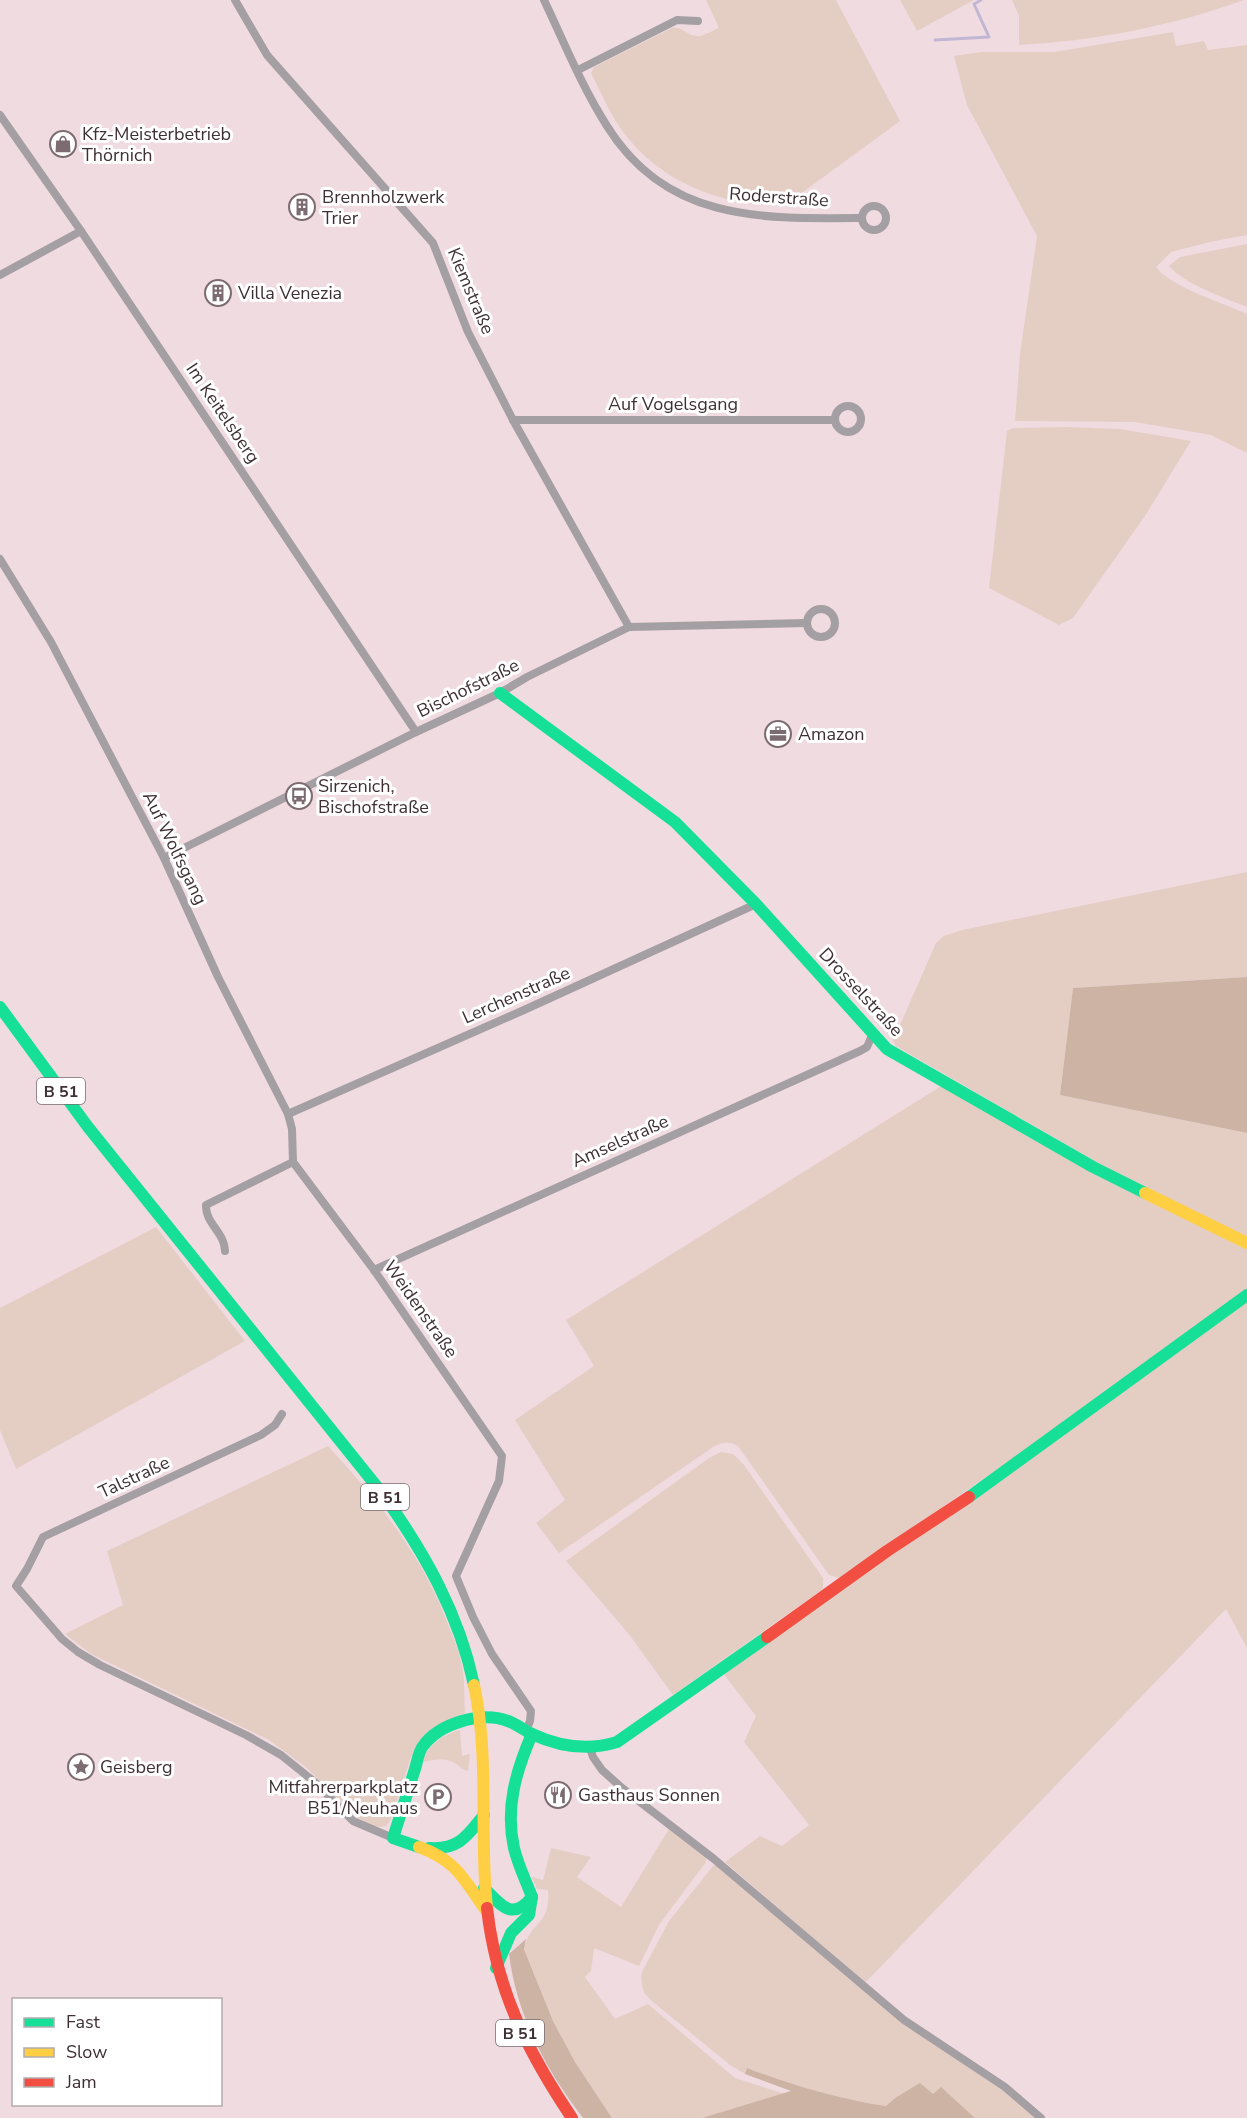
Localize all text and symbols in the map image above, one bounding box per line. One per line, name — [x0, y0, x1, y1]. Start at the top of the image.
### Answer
place label: Kfz-Meisterbetrieb Thörnich — [82, 122, 231, 167]
shop icon: Kfz-Meisterbetrieb Thörnich — [48, 129, 78, 159]
street label: Roderstraße — [728, 182, 830, 212]
place label: Brennholzwerk Trier — [322, 185, 445, 230]
building icon: Brennholzwerk Trier — [287, 192, 317, 222]
street label: Kiemstraße — [442, 244, 500, 338]
building icon: Villa Venezia — [203, 278, 233, 308]
place label: Villa Venezia — [237, 281, 342, 305]
street label: Im Keitelsberg — [181, 358, 265, 468]
street label: Auf Vogelsgang — [608, 392, 738, 416]
street label: Bischofstraße — [413, 653, 523, 723]
office icon: Amazon — [763, 719, 793, 749]
place label: Amazon — [798, 722, 864, 746]
place label: Sirzenich, Bischofstraße — [318, 774, 429, 819]
bus stop icon: Sirzenich, Bischofstraße — [284, 781, 314, 811]
street label: Auf Wolfsgang — [137, 787, 213, 909]
street label: Drosselstraße — [814, 942, 908, 1042]
street label: Lerchenstraße — [458, 961, 574, 1029]
road number: B 51 — [37, 1078, 85, 1104]
street label: Amselstraße — [568, 1109, 672, 1173]
street label: Weidenstraße — [378, 1255, 464, 1363]
street label: Talstraße — [95, 1450, 173, 1504]
road number: B 51 — [361, 1484, 409, 1510]
place icon: Geisberg — [66, 1752, 96, 1782]
place label: Geisberg — [100, 1755, 172, 1779]
place label: Mitfahrerparkplatz B51/Neuhaus — [269, 1775, 418, 1820]
restaurant icon: Gasthaus Sonnen — [543, 1780, 573, 1810]
parking icon: Mitfahrerparkplatz B51/Neuhaus — [423, 1782, 453, 1812]
place label: Gasthaus Sonnen — [578, 1783, 720, 1807]
legend — [12, 1998, 222, 2106]
text: Fast — [66, 2010, 101, 2034]
road number: B 51 — [496, 2020, 544, 2046]
text: Slow — [66, 2040, 107, 2064]
text: Jam — [65, 2070, 97, 2094]

